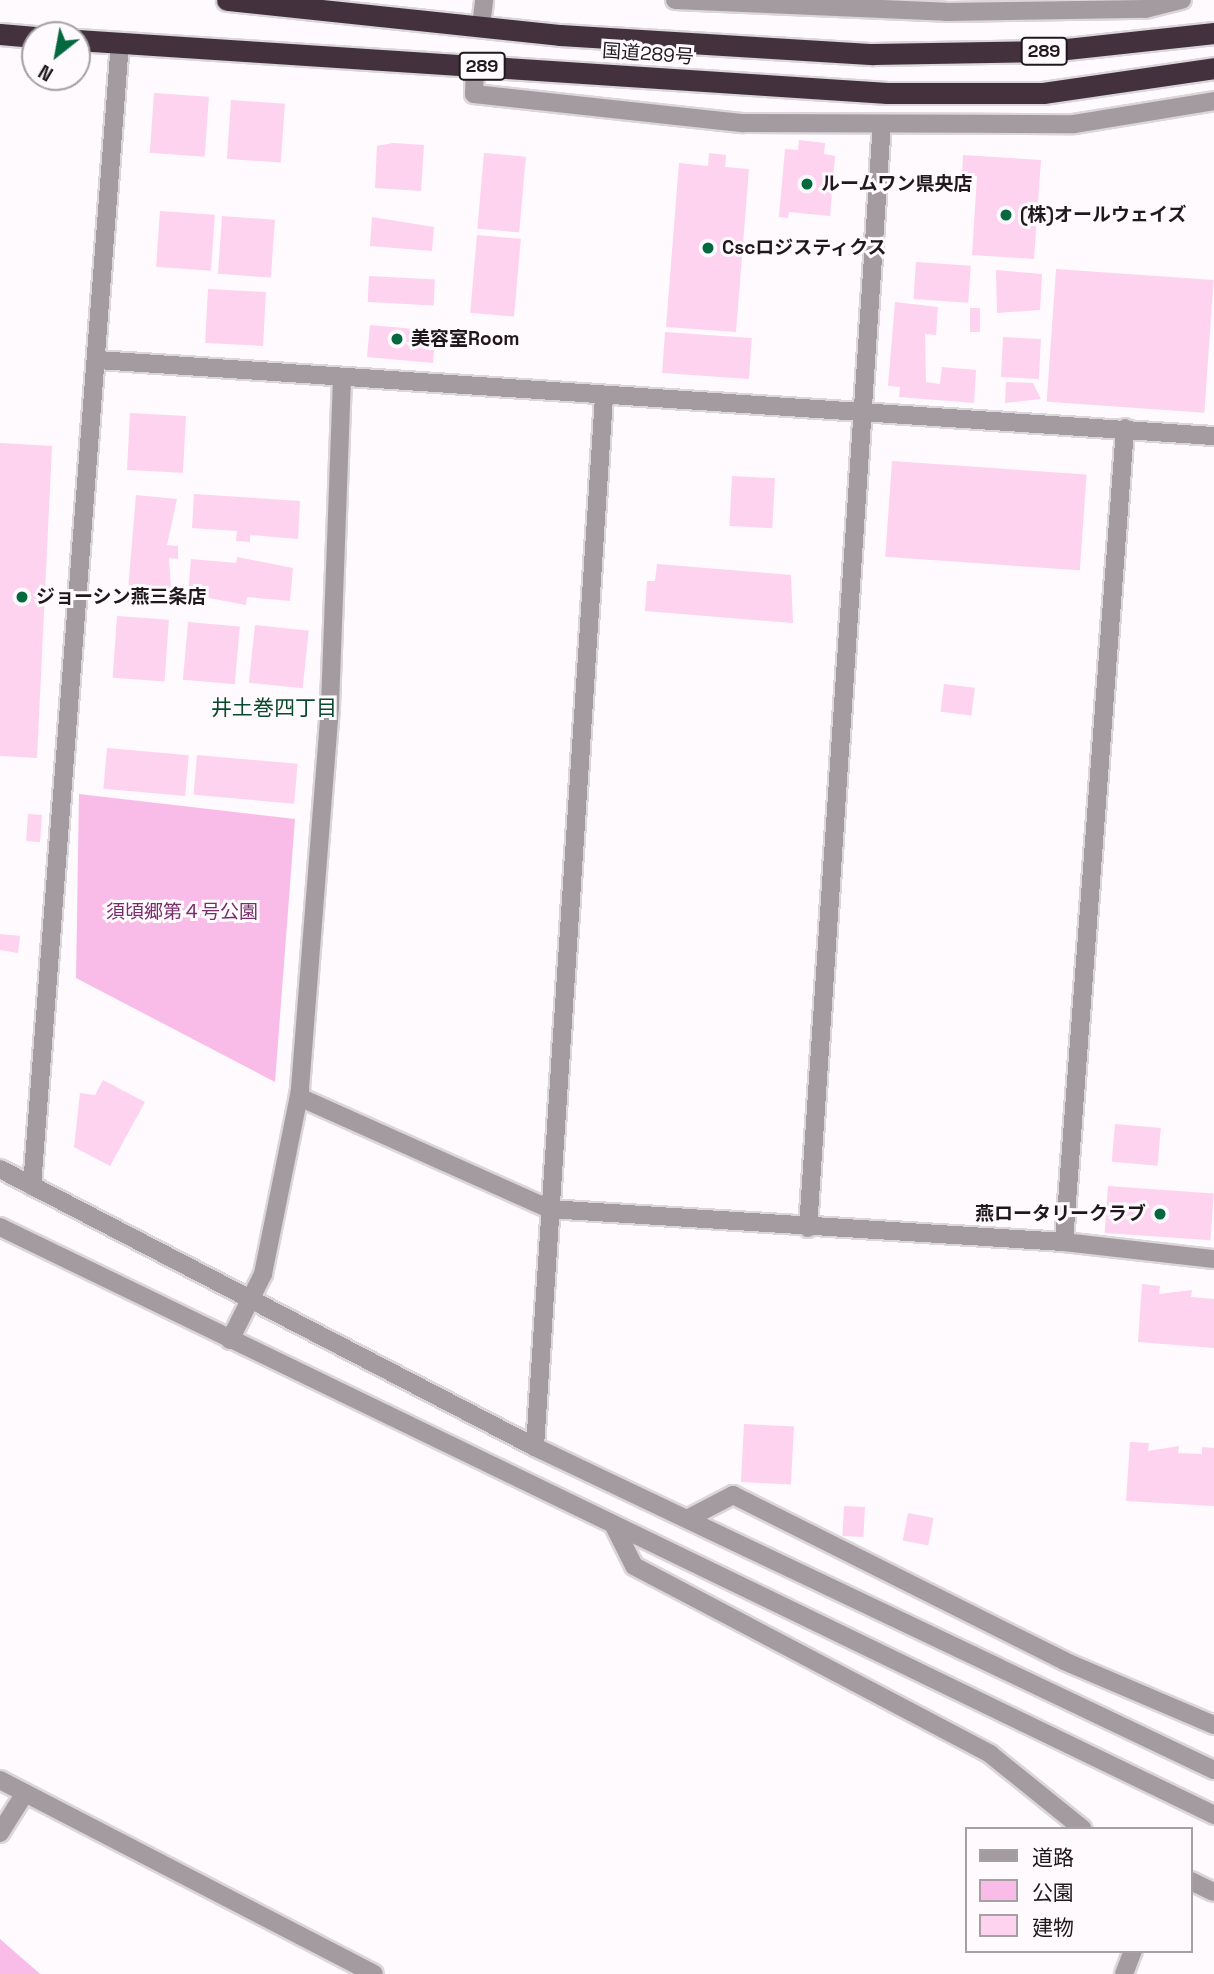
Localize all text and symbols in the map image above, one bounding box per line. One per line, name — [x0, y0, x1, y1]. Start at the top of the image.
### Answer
north arrow — [21, 21, 91, 91]
road number: 289 — [1020, 36, 1068, 66]
street label: 国道289号 — [601, 39, 695, 69]
road number: 289 — [458, 52, 506, 80]
text: N — [34, 59, 58, 87]
place label: ルームワン県央店 — [821, 173, 973, 195]
marker: ルームワン県央店 — [799, 176, 815, 192]
place label: (株)オールウェイズ — [1020, 204, 1187, 226]
marker: (株)オールウェイズ — [998, 207, 1014, 223]
place label: Cscロジスティクス — [722, 237, 888, 259]
marker: Cscロジスティクス — [700, 240, 716, 256]
place label: 美容室Room — [411, 328, 519, 350]
marker: 美容室Room — [389, 331, 405, 347]
place label: ジョーシン燕三条店 — [36, 586, 207, 608]
marker: ジョーシン燕三条店 — [14, 589, 30, 605]
district label: 井土巻四丁目 — [211, 695, 337, 721]
park label: 須頃郷第４号公園 — [106, 901, 258, 923]
place label: 燕ロータリークラブ — [975, 1203, 1146, 1225]
marker: 燕ロータリークラブ — [1152, 1206, 1168, 1222]
legend — [965, 1827, 1193, 1953]
text: 道路 — [1032, 1844, 1074, 1871]
text: 公園 — [1032, 1879, 1074, 1906]
text: 建物 — [1032, 1914, 1074, 1941]

